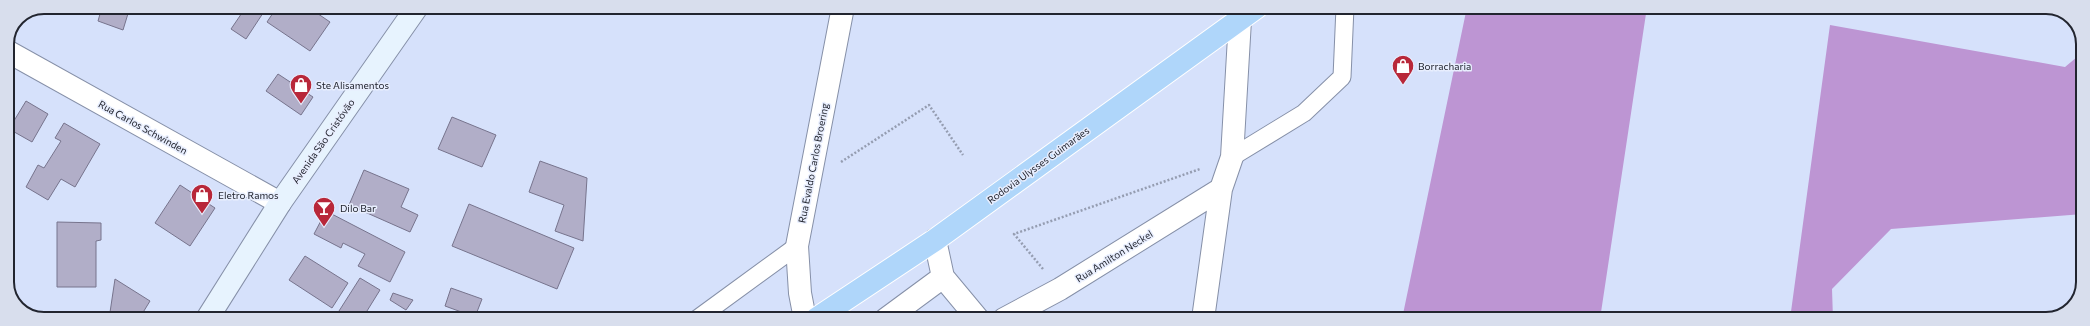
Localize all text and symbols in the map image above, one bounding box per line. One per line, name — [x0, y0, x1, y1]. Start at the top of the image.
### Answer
shop icon: Borracharia — [1390, 53, 1416, 86]
place label: Borracharia — [1418, 60, 1471, 72]
shop icon: Ste Alisamentos — [288, 72, 314, 105]
place label: Ste Alisamentos — [316, 79, 389, 91]
street label: Avenida São Cristóvão — [289, 96, 357, 186]
street label: Rua Carlos Schwinden — [96, 98, 190, 156]
street label: Rua Evaldo Carlos Broering — [795, 101, 831, 224]
street label: Rodovia Ulysses Guimarães — [985, 124, 1092, 206]
shop icon: Eletro Ramos — [189, 182, 215, 215]
place label: Eletro Ramos — [218, 189, 279, 201]
bar icon: Dilo Bar — [311, 195, 337, 228]
place label: Dilo Bar — [340, 202, 376, 214]
street label: Rua Amilton Neckel — [1073, 227, 1155, 285]

